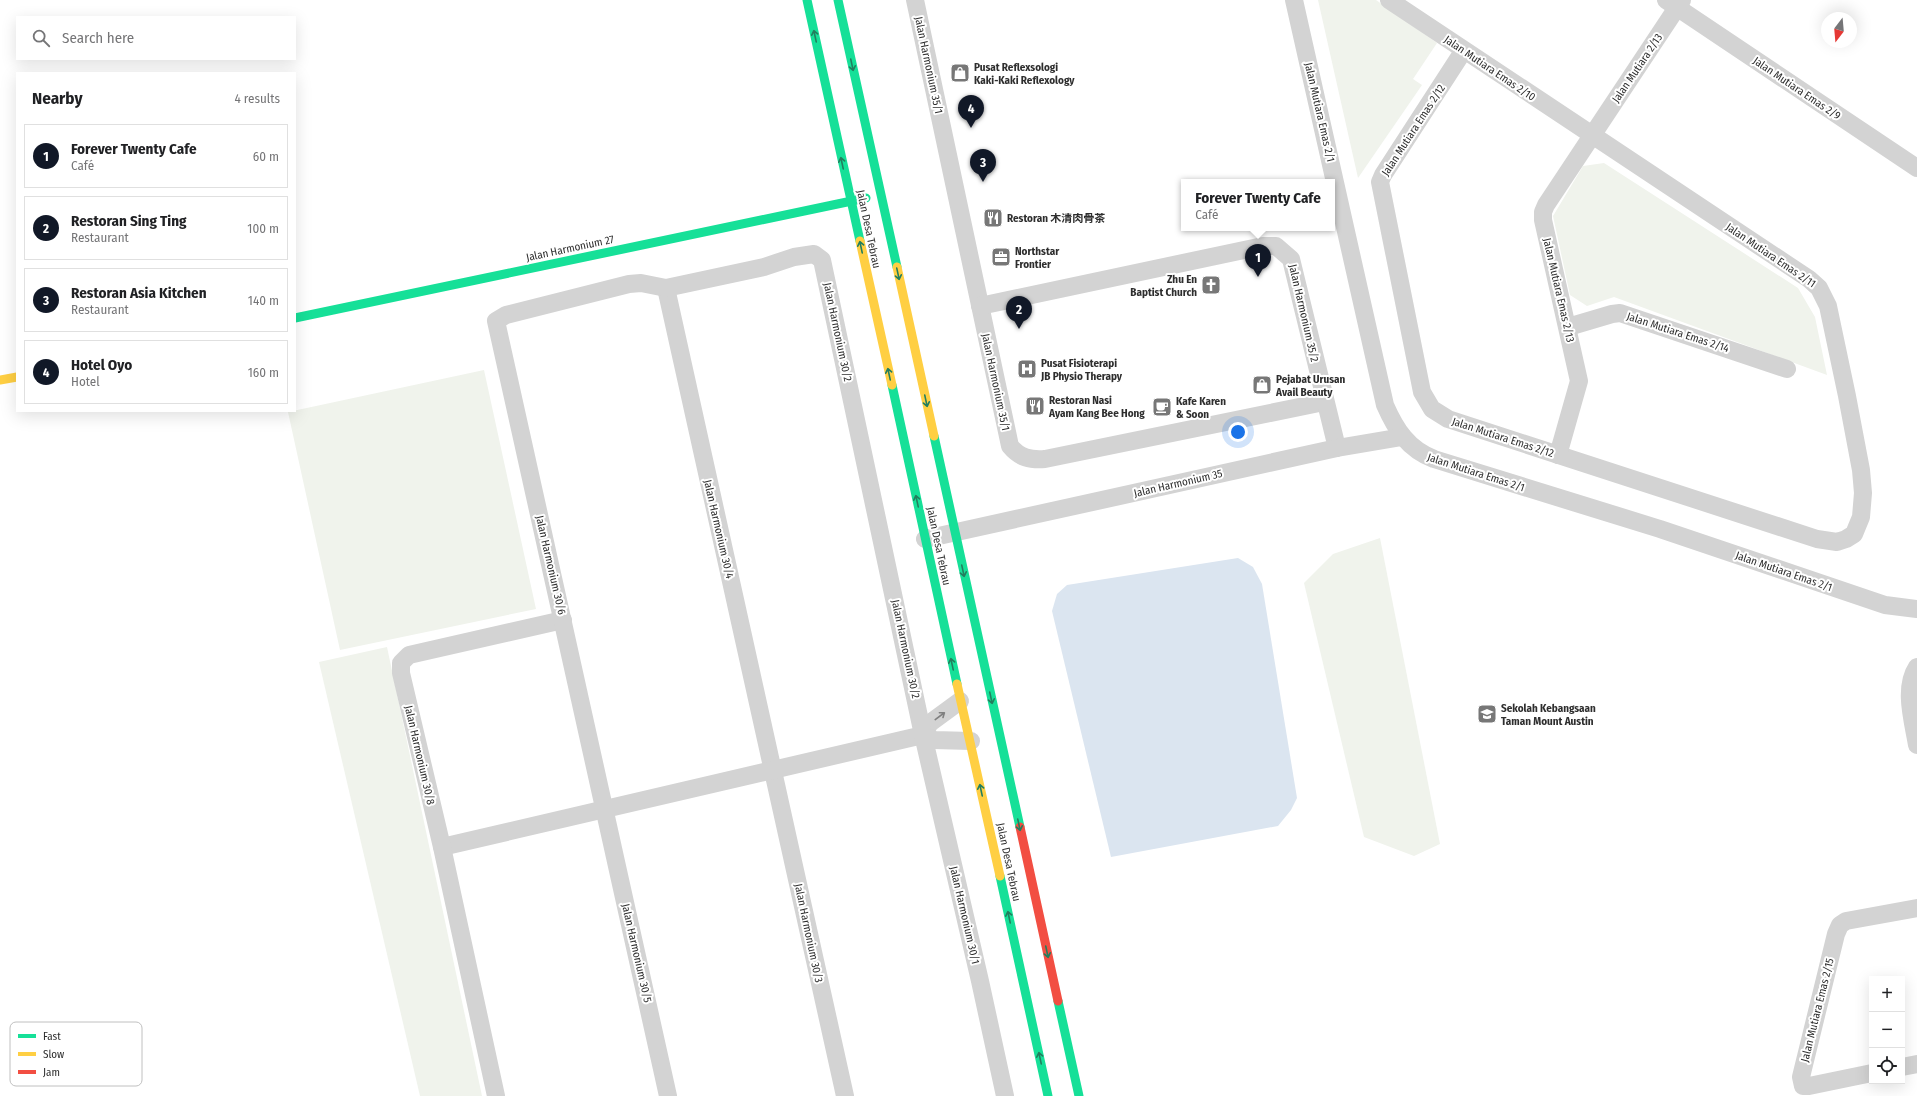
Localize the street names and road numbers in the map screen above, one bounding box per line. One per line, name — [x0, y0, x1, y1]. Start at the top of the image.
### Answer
street label: Jalan Harmonium 35/1 — [912, 15, 945, 115]
street label: Jalan Mutiara 2/13 — [1610, 31, 1665, 105]
street label: Jalan Mutiara Emas 2/10 — [1442, 33, 1538, 104]
street label: Jalan Mutiara Emas 2/9 — [1751, 54, 1843, 123]
street label: Jalan Mutiara Emas 2/1 — [1302, 61, 1337, 163]
street label: Jalan Mutiara Emas 2/12 — [1379, 82, 1448, 178]
street label: Jalan Desa Tebrau — [854, 189, 883, 269]
street label: Jalan Mutiara Emas 2/11 — [1723, 221, 1818, 290]
street label: Jalan Harmonium 27 — [525, 233, 616, 264]
street label: Jalan Mutiara Emas 2/13 — [1540, 237, 1577, 343]
street label: Jalan Harmonium 35/2 — [1286, 263, 1321, 363]
street label: Jalan Harmonium 30/2 — [821, 282, 854, 383]
street label: Jalan Mutiara Emas 2/14 — [1625, 310, 1731, 355]
street label: Jalan Harmonium 35/1 — [979, 332, 1012, 432]
street label: Jalan Mutiara Emas 2/12 — [1450, 415, 1556, 460]
street label: Jalan Mutiara Emas 2/1 — [1426, 451, 1526, 494]
street label: Jalan Harmonium 35 — [1133, 467, 1224, 500]
street label: Jalan Harmonium 30/4 — [701, 478, 736, 580]
street label: Jalan Desa Tebrau — [924, 506, 953, 586]
street label: Jalan Harmonium 30/6 — [533, 514, 568, 616]
street label: Jalan Mutiara Emas 2/1 — [1734, 549, 1834, 594]
street label: Jalan Harmonium 30/2 — [889, 599, 922, 700]
street label: Jalan Harmonium 30/8 — [402, 704, 437, 806]
street label: Jalan Desa Tebrau — [994, 822, 1023, 902]
street label: Jalan Harmonium 30/1 — [947, 865, 982, 965]
street label: Jalan Harmonium 30/3 — [792, 882, 825, 984]
street label: Jalan Harmonium 30/5 — [619, 902, 654, 1004]
street label: Jalan Mutiara Emas 2/15 — [1798, 957, 1837, 1063]

